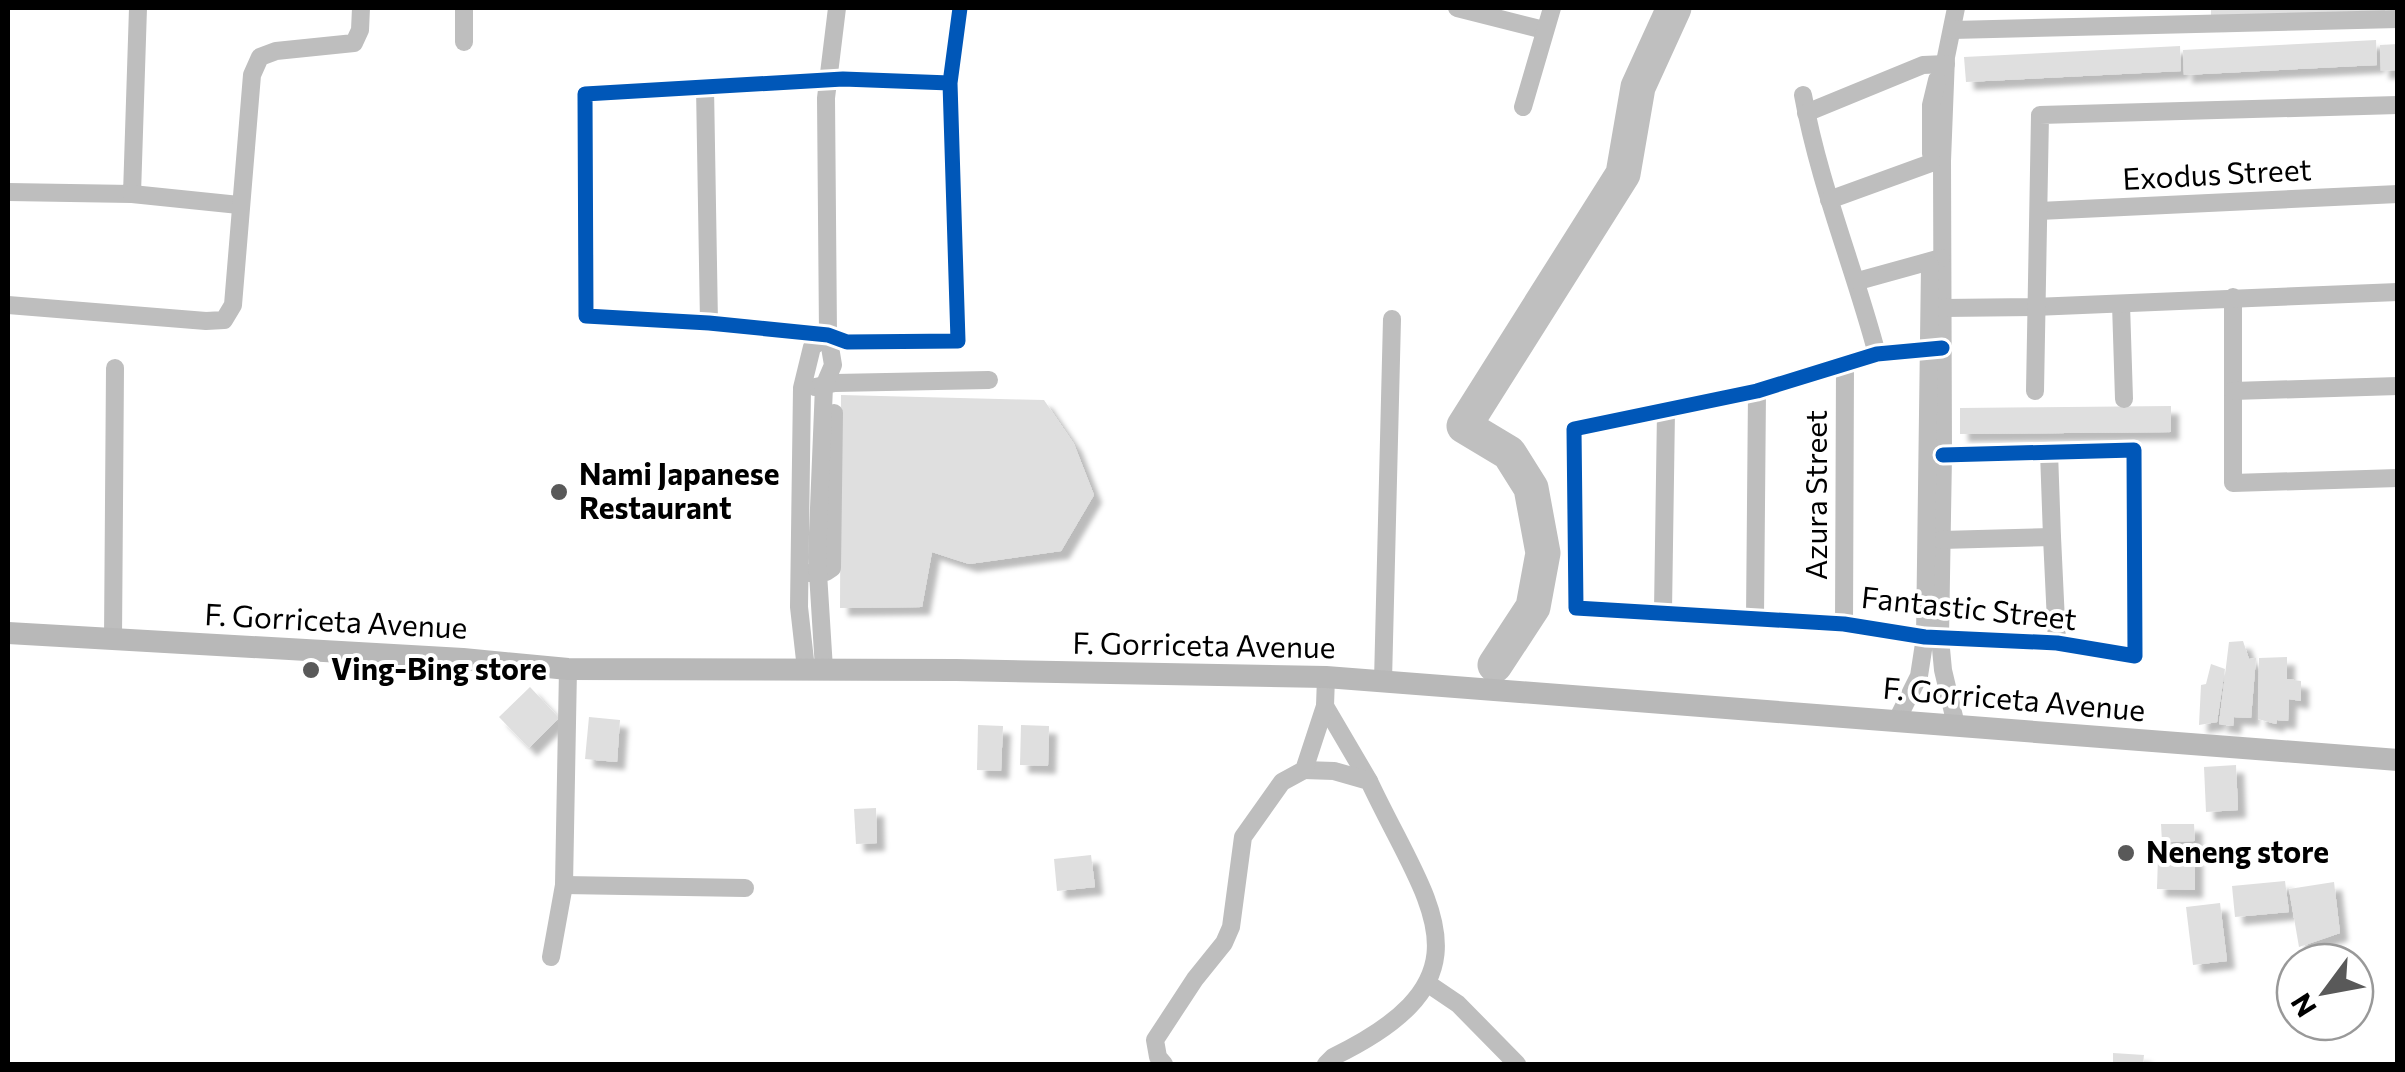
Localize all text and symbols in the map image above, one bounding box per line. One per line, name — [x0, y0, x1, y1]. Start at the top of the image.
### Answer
street label: Exodus Street — [2121, 149, 2312, 196]
street label: Azura Street — [1796, 410, 1833, 580]
place label: Nami Japanese Restaurant — [579, 454, 779, 525]
marker: Nami Japanese Restaurant — [548, 481, 570, 503]
street label: Fantastic Street — [1860, 577, 2079, 636]
street label: F. Gorriceta Avenue — [204, 594, 469, 645]
street label: F. Gorriceta Avenue — [1072, 623, 1336, 664]
place label: Ving-Bing store — [331, 649, 547, 686]
marker: Ving-Bing store — [300, 659, 322, 681]
street label: F. Gorriceta Avenue — [1881, 668, 2147, 727]
place label: Neneng store — [2146, 832, 2329, 869]
marker: Neneng store — [2115, 842, 2137, 864]
north arrow — [2275, 942, 2375, 1042]
text: N — [2283, 988, 2323, 1024]

